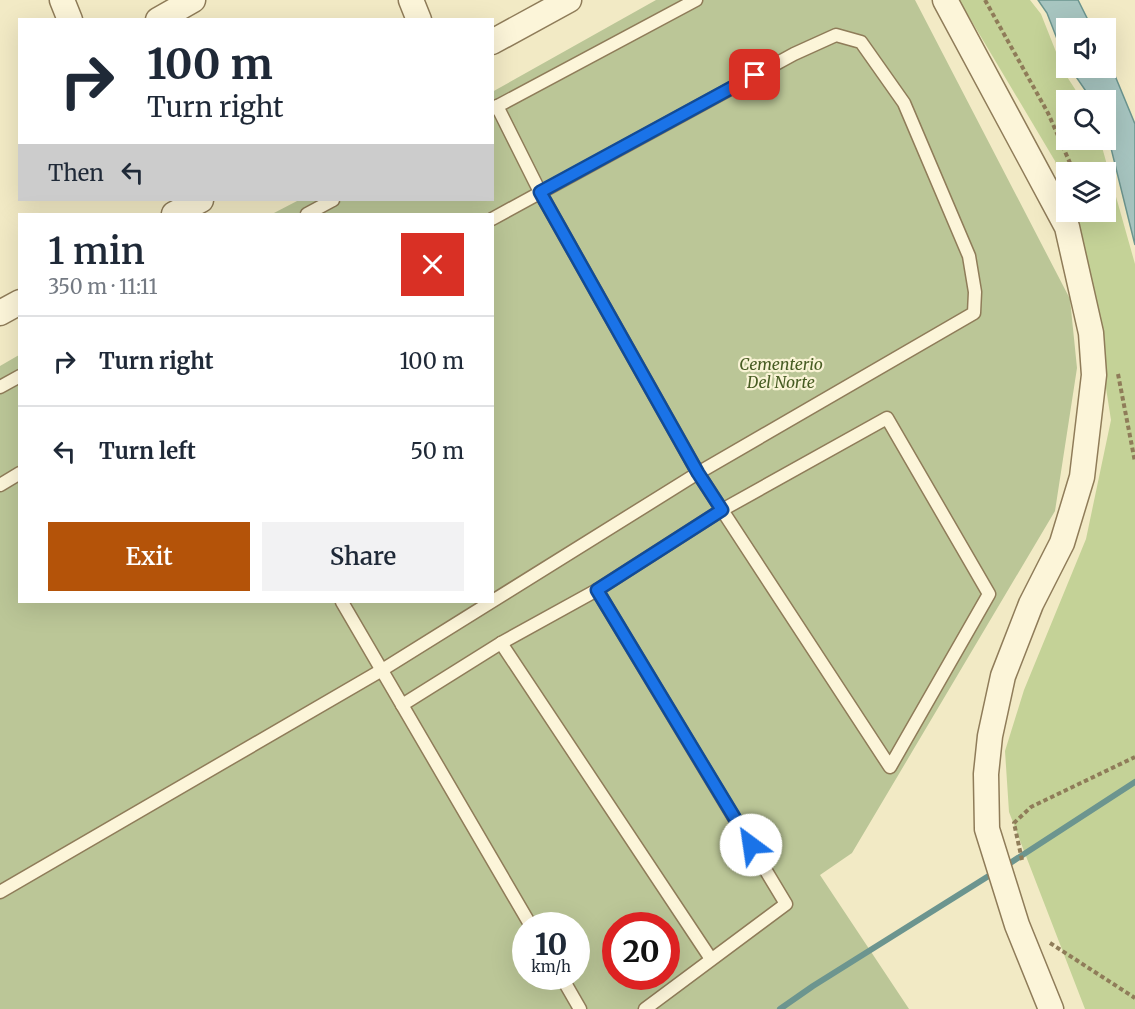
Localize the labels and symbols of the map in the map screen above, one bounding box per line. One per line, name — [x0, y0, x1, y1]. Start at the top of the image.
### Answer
pin — [729, 49, 780, 100]
park label: Cementerio Del Norte — [739, 354, 823, 392]
position arrow — [719, 813, 783, 877]
speed limit sign: 20 — [602, 912, 680, 990]

